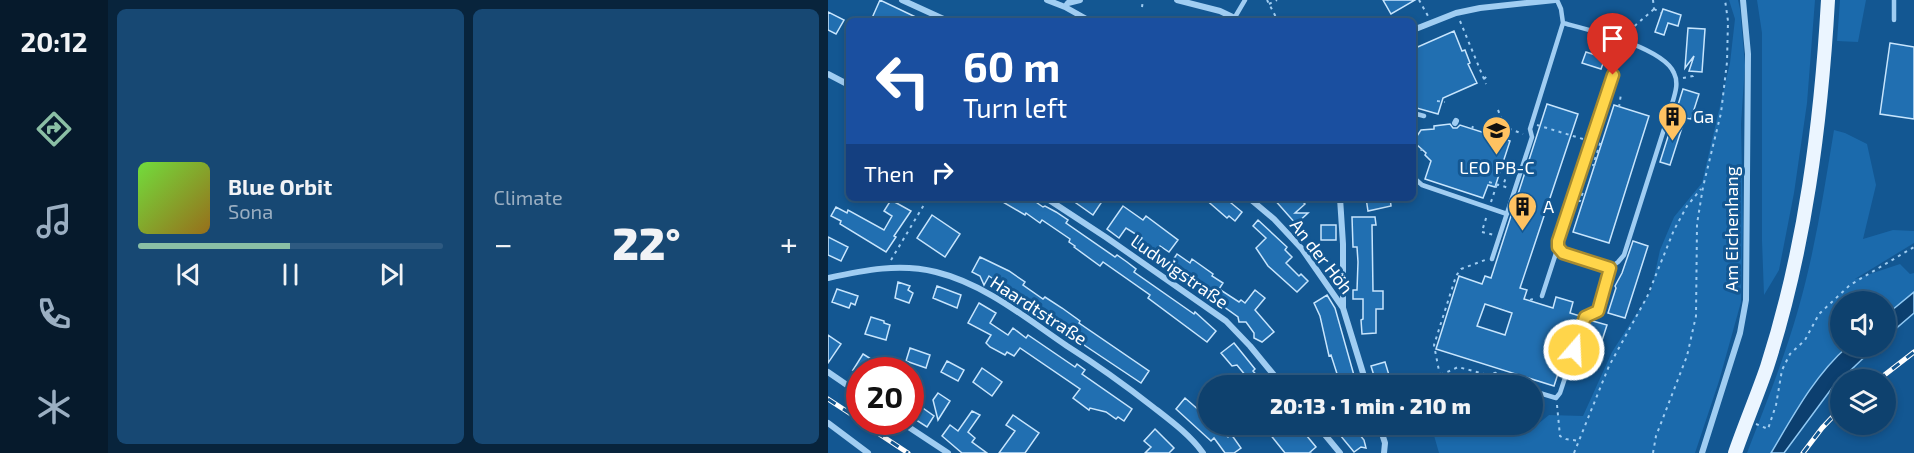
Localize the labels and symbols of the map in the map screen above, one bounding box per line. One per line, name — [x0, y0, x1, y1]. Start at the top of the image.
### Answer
pin — [1587, 13, 1638, 75]
building icon: Ga — [1656, 100, 1688, 142]
place label: Ga — [1693, 105, 1714, 127]
school or university icon: LEO PB-C — [1481, 114, 1513, 156]
place label: LEO PB-C — [1459, 156, 1535, 178]
street label: Am Eichenhang — [1720, 166, 1742, 292]
building icon: A — [1506, 190, 1538, 232]
place label: A — [1543, 195, 1555, 217]
street label: An der Höh — [1286, 214, 1358, 298]
street label: Ludwigstraße — [1127, 229, 1233, 313]
street label: Haardtstraße — [986, 271, 1092, 349]
position arrow — [1542, 318, 1606, 382]
speed limit sign: 20 — [846, 357, 924, 435]

